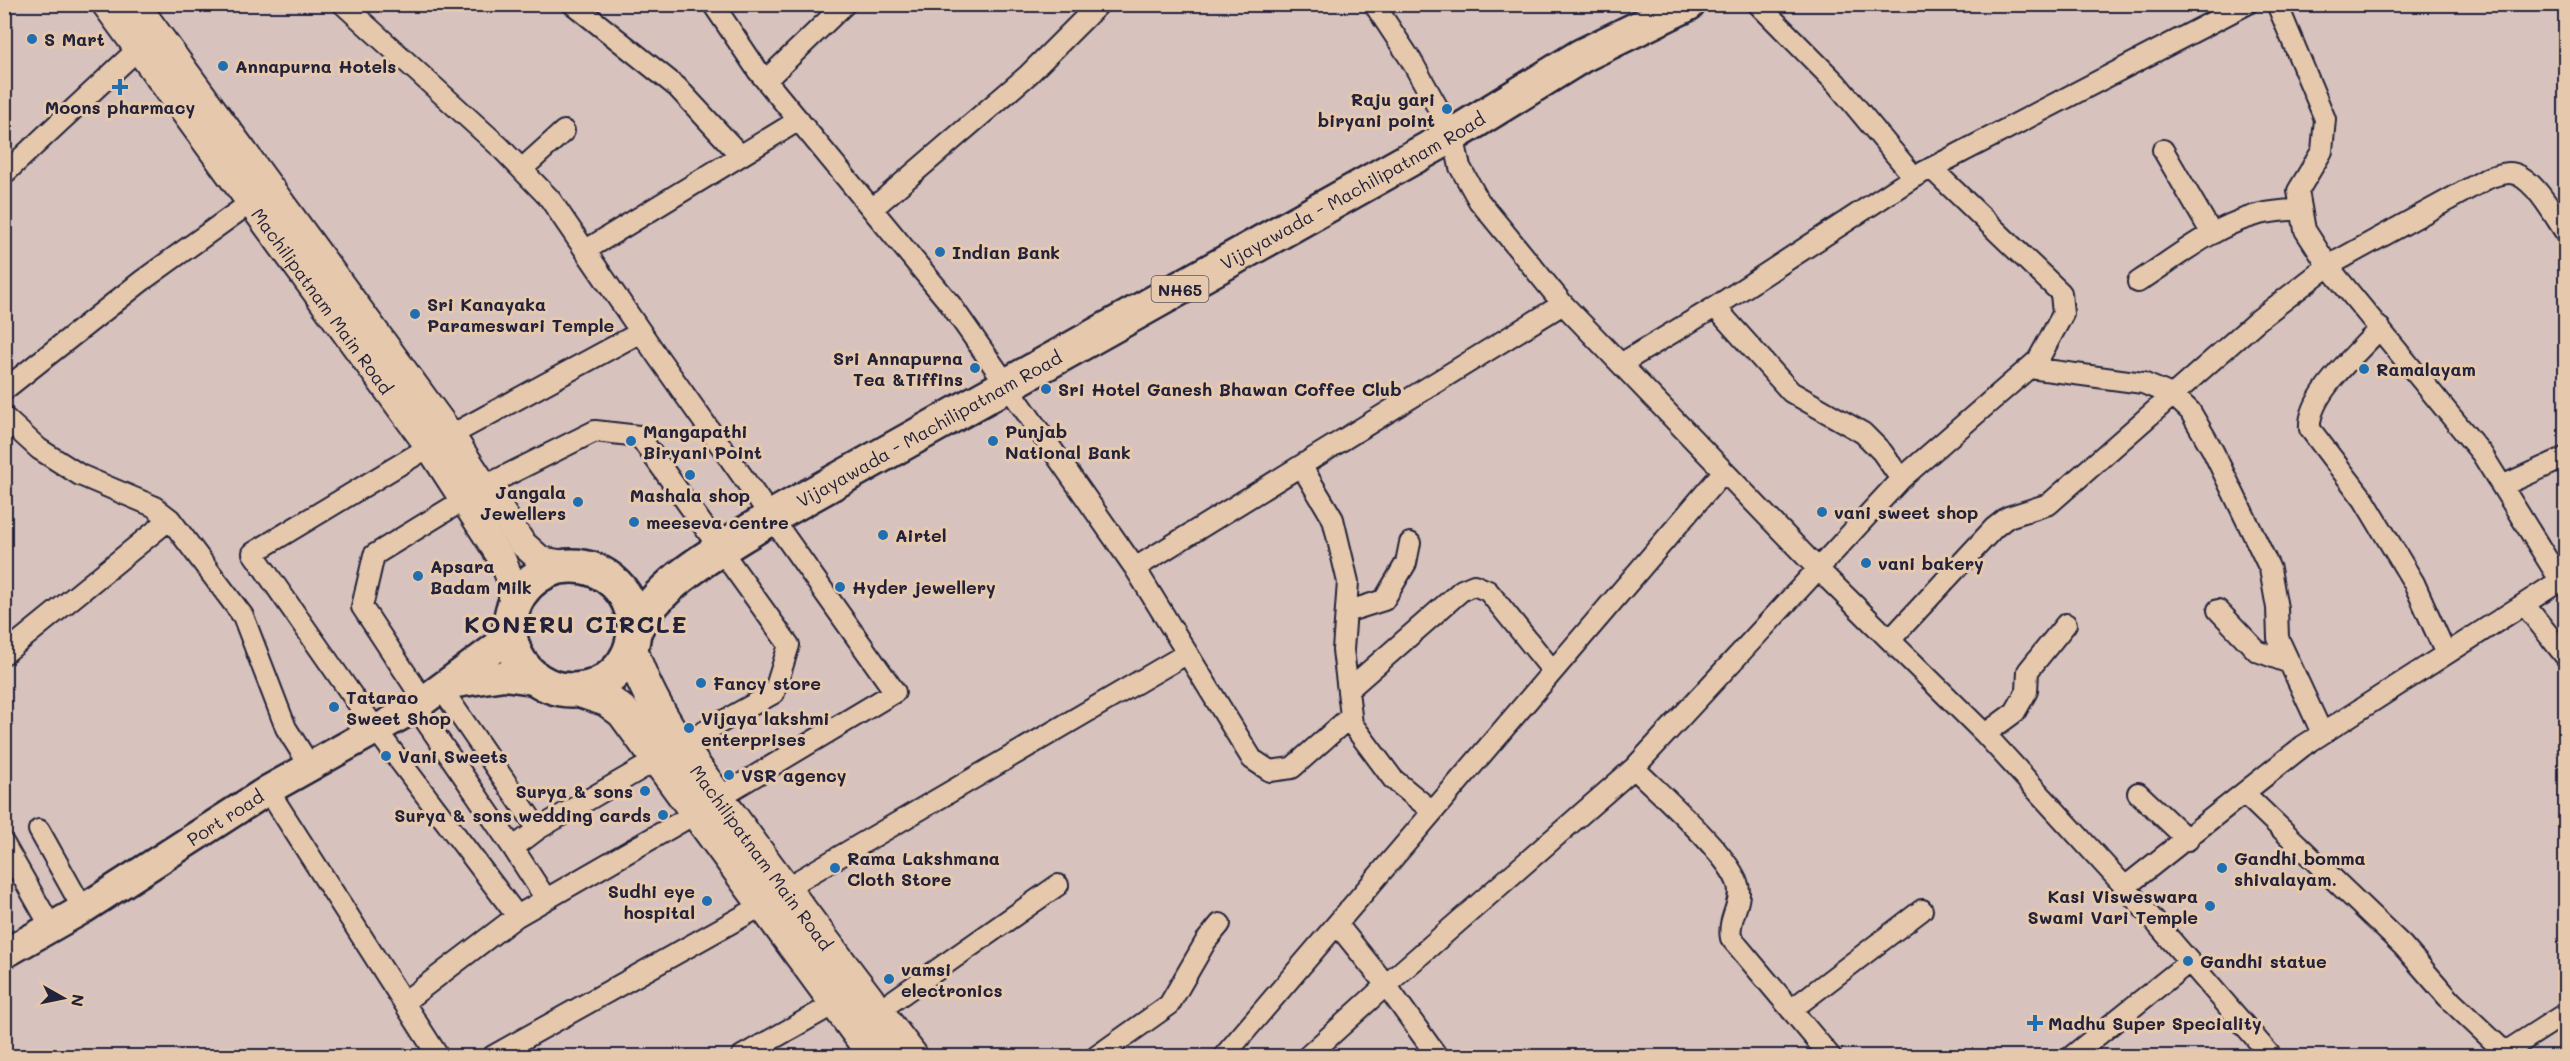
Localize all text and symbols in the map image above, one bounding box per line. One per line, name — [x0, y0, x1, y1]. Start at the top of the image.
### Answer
place label: S Mart — [44, 27, 105, 51]
marker: S Mart — [25, 32, 39, 46]
place label: Annapurna Hotels — [235, 54, 396, 78]
marker: Annapurna Hotels — [216, 59, 230, 73]
marker: Moons pharmacy — [113, 80, 127, 94]
place label: Raju gari biryani point — [1318, 87, 1435, 132]
place label: Moons pharmacy — [45, 95, 195, 119]
marker: Raju gari biryani point — [1440, 102, 1454, 116]
street label: Vijayawada - Machilipatnam Road — [1216, 106, 1489, 275]
street label: Machilipatnam Main Road — [246, 203, 398, 399]
place label: Indian Bank — [952, 240, 1060, 264]
marker: Indian Bank — [933, 245, 947, 259]
road number: NH65 — [1152, 276, 1208, 302]
place label: Sri Kanayaka Parameswari Temple — [427, 292, 615, 337]
marker: Sri Kanayaka Parameswari Temple — [408, 307, 422, 321]
street label: Vijayawada - Machilipatnam Road — [792, 345, 1066, 513]
place label: Sri Annapurna Tea &Tiffins — [833, 346, 963, 391]
place label: Ramalayam — [2376, 357, 2476, 381]
marker: Sri Annapurna Tea &Tiffins — [968, 361, 982, 375]
marker: Ramalayam — [2357, 362, 2371, 376]
place label: Sri Hotel Ganesh Bhawan Coffee Club — [1058, 377, 1402, 401]
marker: Sri Hotel Ganesh Bhawan Coffee Club — [1039, 382, 1053, 396]
place label: Mangapathi Biryani Point — [643, 419, 762, 464]
place label: Punjab National Bank — [1005, 419, 1131, 464]
marker: Mangapathi Biryani Point — [624, 434, 638, 448]
marker: Punjab National Bank — [986, 434, 1000, 448]
marker: Mashala shop — [683, 468, 697, 482]
place label: Jangala Jewellers — [480, 480, 566, 525]
place label: Mashala shop — [630, 483, 750, 507]
marker: Jangala Jewellers — [571, 495, 585, 509]
place label: vani sweet shop — [1834, 500, 1978, 524]
marker: vani sweet shop — [1815, 505, 1829, 519]
place label: meeseva centre — [646, 510, 789, 534]
marker: meeseva centre — [627, 515, 641, 529]
place label: Airtel — [895, 523, 947, 547]
marker: Airtel — [876, 528, 890, 542]
place label: vani bakery — [1878, 551, 1984, 575]
place label: Apsara Badam Milk — [430, 554, 532, 599]
marker: vani bakery — [1859, 556, 1873, 570]
marker: Apsara Badam Milk — [411, 569, 425, 583]
place label: Hyder jewellery — [852, 575, 996, 599]
marker: Hyder jewellery — [833, 580, 847, 594]
district label: KONERU CIRCLE — [464, 608, 688, 639]
place label: Fancy store — [713, 671, 821, 695]
marker: Fancy store — [694, 676, 708, 690]
place label: Tatarao Sweet Shop — [346, 685, 451, 730]
marker: Tatarao Sweet Shop — [327, 700, 341, 714]
place label: Vijaya lakshmi enterprises — [701, 706, 830, 751]
marker: Vijaya lakshmi enterprises — [682, 721, 696, 735]
place label: Vani Sweets — [398, 744, 508, 768]
marker: Vani Sweets — [379, 749, 393, 763]
street label: Machilipatnam Main Road — [685, 760, 838, 955]
place label: VSR agency — [741, 763, 847, 787]
marker: VSR agency — [722, 768, 736, 782]
place label: Surya & sons — [515, 779, 633, 803]
street label: Port road — [182, 784, 268, 851]
marker: Surya & sons — [638, 784, 652, 798]
place label: Surya & sons wedding cards — [394, 803, 651, 827]
marker: Surya & sons wedding cards — [656, 808, 670, 822]
place label: Rama Lakshmana Cloth Store — [847, 846, 1000, 891]
place label: Gandhi bomma shivalayam. — [2234, 846, 2366, 891]
marker: Rama Lakshmana Cloth Store — [828, 861, 842, 875]
marker: Gandhi bomma shivalayam. — [2215, 861, 2229, 875]
place label: Sudhi eye hospital — [608, 879, 695, 924]
place label: Kasi Visweswara Swami Vari Temple — [2027, 884, 2198, 929]
marker: Sudhi eye hospital — [700, 894, 714, 908]
marker: Kasi Visweswara Swami Vari Temple — [2203, 899, 2217, 913]
place label: Gandhi statue — [2200, 949, 2327, 973]
marker: Gandhi statue — [2181, 954, 2195, 968]
place label: vamsi electronics — [901, 957, 1003, 1002]
north arrow — [33, 968, 93, 1028]
marker: vamsi electronics — [882, 972, 896, 986]
text: N — [67, 993, 90, 1008]
place label: Madhu Super Speciality — [2048, 1011, 2262, 1035]
marker: Madhu Super Speciality — [2026, 1014, 2044, 1032]

